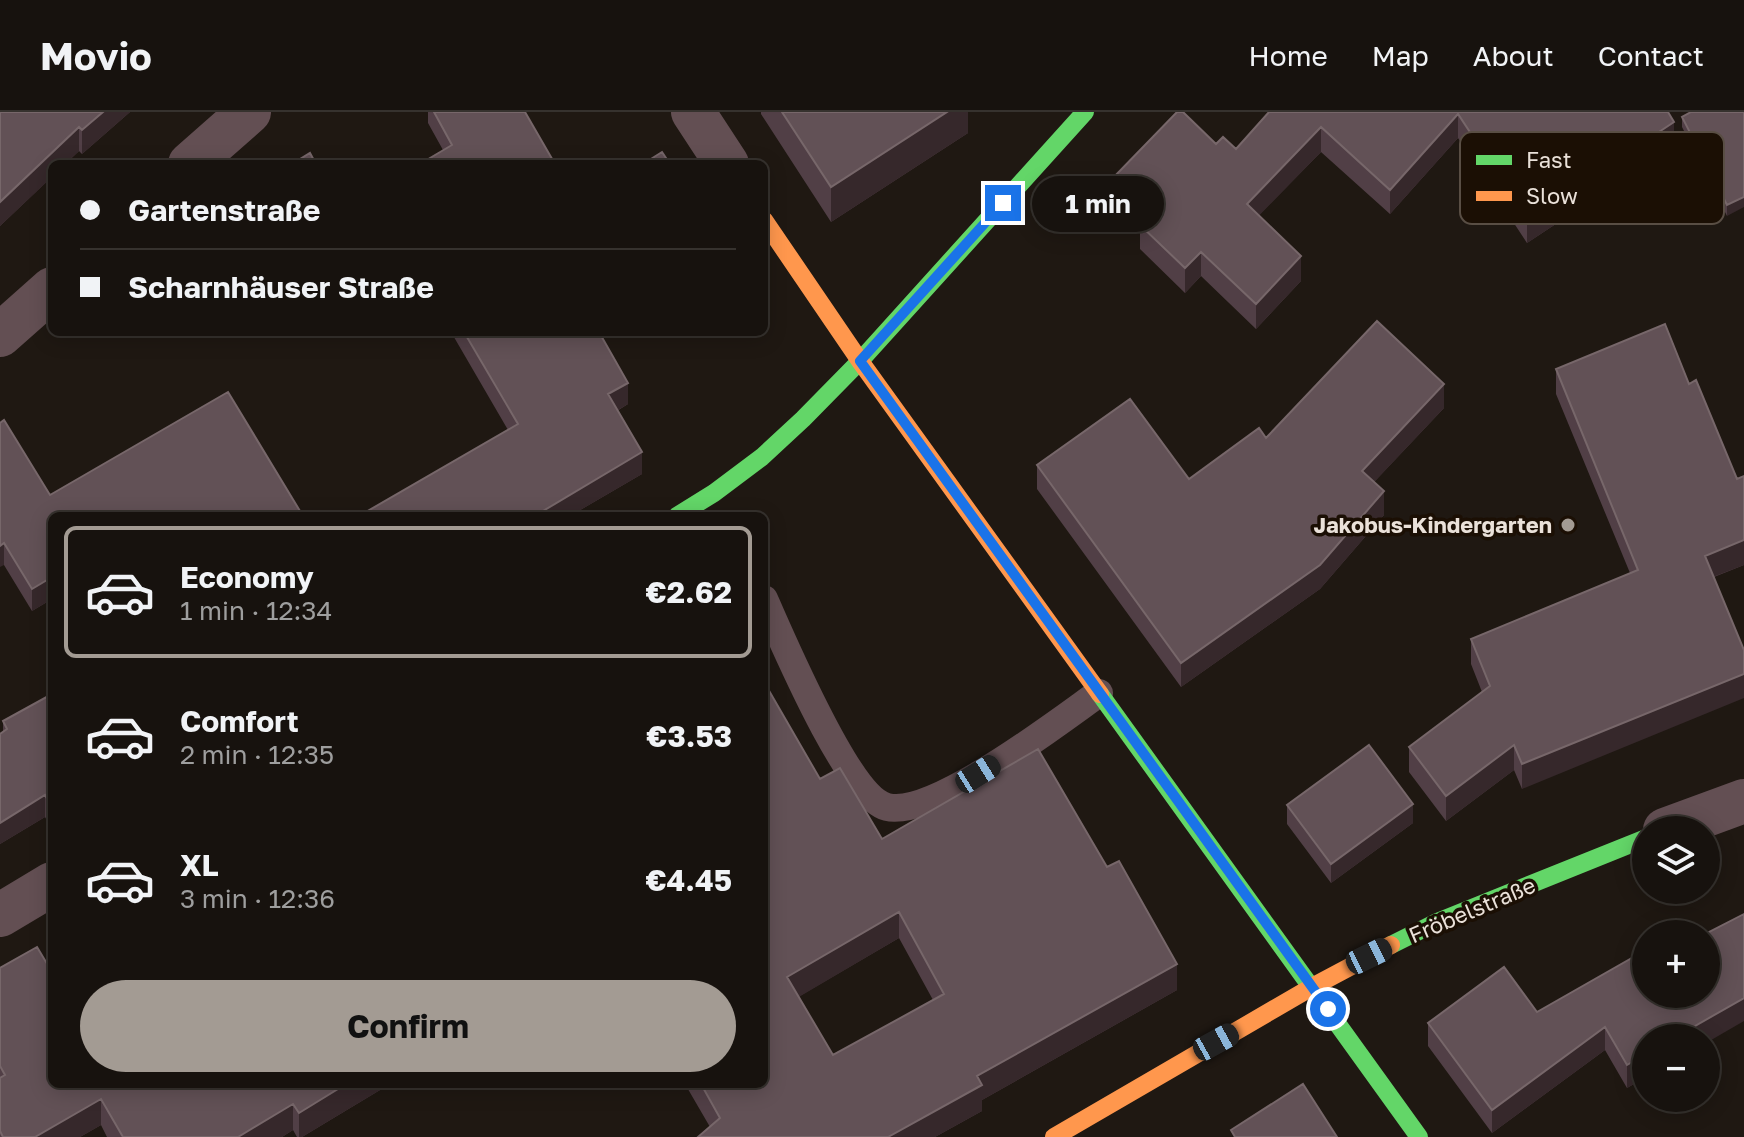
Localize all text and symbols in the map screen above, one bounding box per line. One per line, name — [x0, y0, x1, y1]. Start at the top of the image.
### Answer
text: Movio — [40, 33, 152, 78]
text: Home — [1249, 39, 1328, 72]
text: Map — [1372, 39, 1429, 72]
text: About — [1473, 39, 1554, 72]
text: Contact — [1598, 39, 1704, 72]
legend — [1460, 132, 1724, 224]
text: Fast — [1526, 146, 1572, 173]
callout: 1 min — [1031, 175, 1163, 231]
text: Slow — [1526, 182, 1578, 209]
route end — [985, 185, 1021, 221]
text: 1 min — [1065, 188, 1131, 219]
text: Gartenstraße — [128, 192, 320, 228]
text: Scharnhäuser Straße — [128, 269, 434, 305]
place label: Jakobus-Kindergarten — [1313, 511, 1552, 538]
marker: Jakobus-Kindergarten — [1559, 516, 1577, 534]
icon: car — [84, 556, 156, 628]
text: Economy — [180, 559, 314, 595]
text: €2.62 — [646, 574, 732, 610]
text: 1 min · 12:34 — [180, 595, 332, 626]
icon: car — [84, 700, 156, 772]
text: Comfort — [180, 703, 299, 739]
text: €3.53 — [646, 718, 732, 754]
text: 2 min · 12:35 — [180, 739, 334, 770]
car — [951, 751, 1005, 797]
map controls — [1632, 816, 1720, 1112]
button: layers — [1632, 816, 1720, 904]
icon: car — [84, 844, 156, 916]
text: XL — [180, 847, 219, 883]
text: €4.45 — [645, 862, 732, 898]
street label: Fröbelstraße — [1405, 871, 1539, 948]
text: 3 min · 12:36 — [180, 883, 335, 914]
button: + — [1632, 920, 1720, 1008]
car — [1342, 935, 1396, 977]
button: Confirm — [80, 980, 736, 1072]
route start — [1310, 991, 1346, 1027]
car — [1189, 1020, 1243, 1064]
button: − — [1632, 1024, 1720, 1112]

